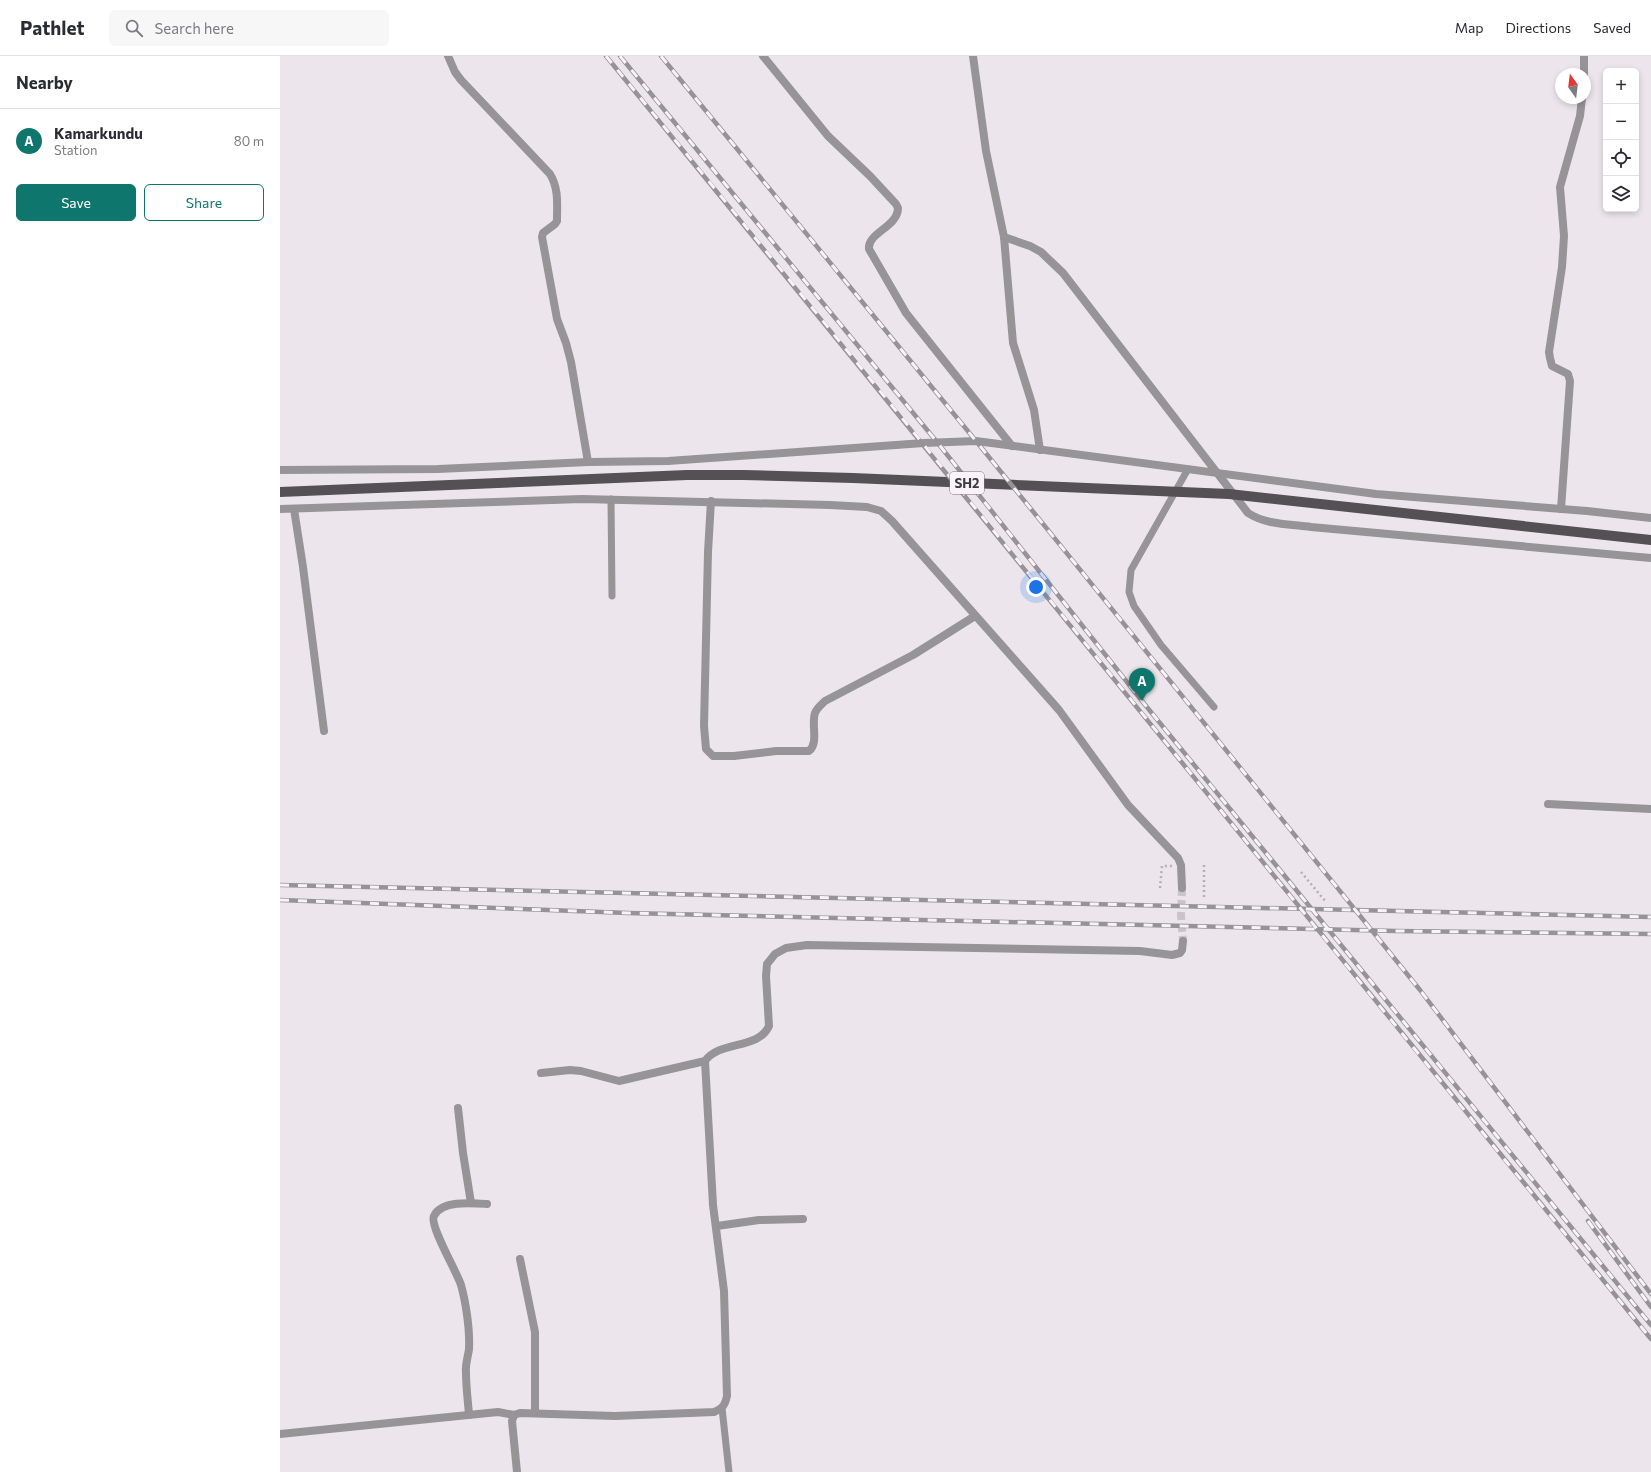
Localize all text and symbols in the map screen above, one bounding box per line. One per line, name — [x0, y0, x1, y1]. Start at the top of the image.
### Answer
search box — [109, 10, 389, 46]
text: Pathlet — [20, 16, 85, 39]
icon: search — [123, 17, 145, 39]
text: Search here — [155, 19, 234, 37]
text: Map — [1455, 19, 1484, 36]
text: Directions — [1506, 19, 1571, 36]
text: Saved — [1593, 19, 1631, 36]
north arrow — [1555, 68, 1591, 104]
map controls — [1603, 68, 1639, 212]
button: + — [1603, 68, 1639, 104]
text: Nearby — [16, 72, 73, 93]
button: − — [1603, 104, 1639, 140]
text: Kamarkundu — [54, 124, 143, 142]
text: A — [24, 133, 34, 149]
text: 80 m — [234, 133, 264, 149]
button: locate — [1603, 140, 1639, 176]
text: Station — [54, 142, 98, 158]
button: layers — [1603, 176, 1639, 212]
button: Save — [16, 184, 136, 221]
button: Share — [144, 184, 264, 221]
road number: SH2 — [950, 472, 984, 494]
your location — [1026, 577, 1046, 597]
pin: A — [1129, 668, 1155, 701]

